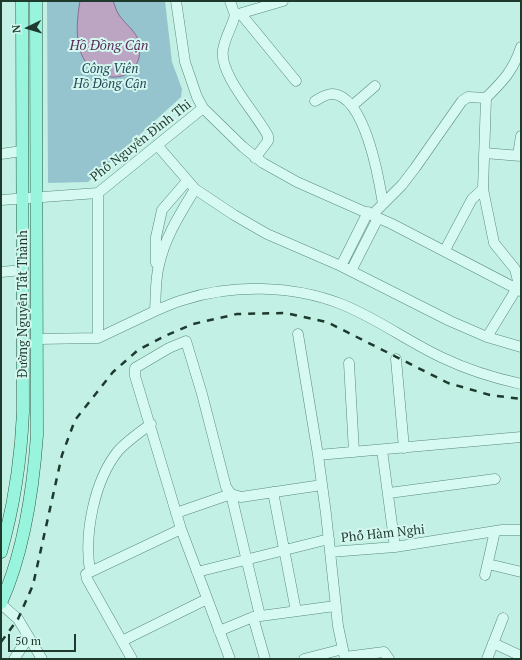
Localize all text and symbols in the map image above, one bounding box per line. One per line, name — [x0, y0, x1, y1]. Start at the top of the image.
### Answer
north arrow — [8, 8, 48, 48]
text: N — [9, 24, 23, 34]
water label: Hồ Đồng Cận — [70, 38, 148, 54]
park label: Công Viên Hồ Đồng Cận — [73, 61, 147, 92]
street label: Phố Nguyễn Đình Thi — [87, 97, 195, 185]
street label: Đường Nguyễn Tất Thành — [15, 230, 31, 378]
street label: Phố Hàm Nghi — [340, 522, 426, 546]
scale bar — [10, 626, 78, 652]
text: 50 m — [15, 633, 41, 648]

